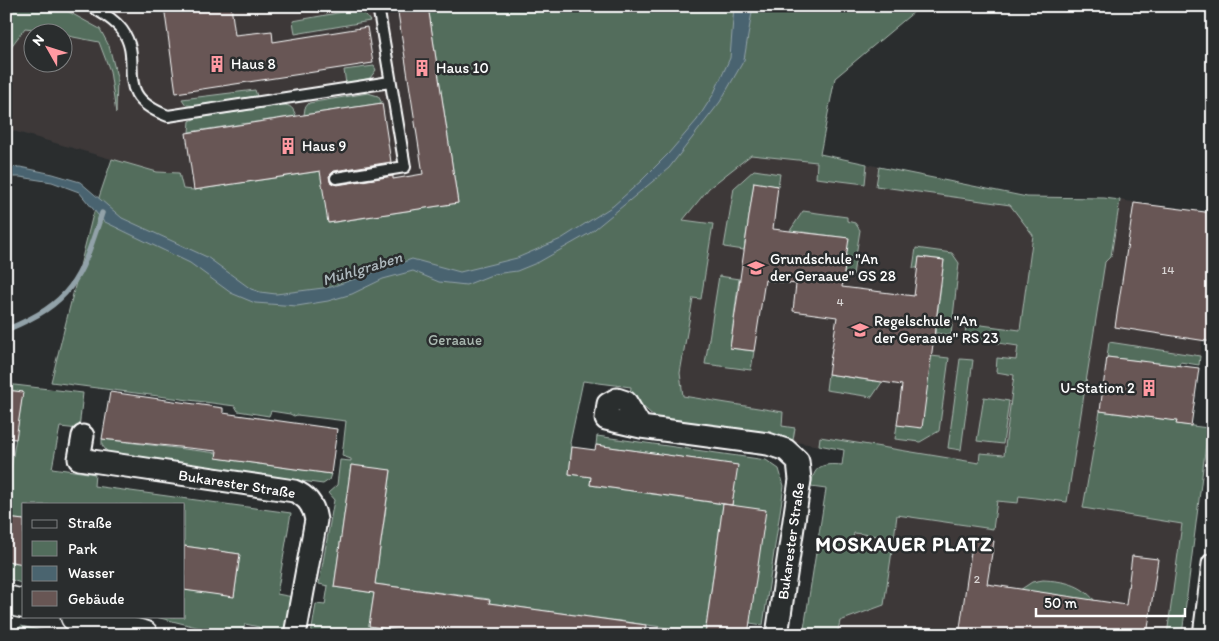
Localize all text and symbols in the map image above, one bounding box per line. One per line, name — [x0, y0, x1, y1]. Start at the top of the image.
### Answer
north arrow — [22, 22, 72, 72]
text: N — [29, 31, 48, 49]
building icon: Haus 8 — [207, 54, 227, 74]
place label: Haus 8 — [231, 55, 276, 73]
building icon: Haus 10 — [412, 58, 432, 78]
place label: Haus 10 — [436, 59, 489, 77]
building icon: Haus 9 — [278, 136, 298, 156]
place label: Haus 9 — [302, 137, 346, 155]
water label: Mühlgraben — [320, 247, 405, 290]
place label: Grundschule "An der Geraaue" GS 28 — [770, 250, 896, 285]
school or university icon: Grundschule "An der Geraaue" GS 28 — [746, 258, 766, 278]
house number: 14 — [1162, 263, 1174, 277]
house number: 4 — [836, 295, 844, 309]
place label: Regelschule "An der Geraaue" RS 23 — [874, 312, 999, 347]
school or university icon: Regelschule "An der Geraaue" RS 23 — [850, 320, 870, 340]
park label: Geraaue — [428, 331, 482, 349]
building icon: U-Station 2 — [1139, 378, 1159, 398]
place label: U-Station 2 — [1060, 379, 1135, 397]
street label: Bukarester Straße — [177, 466, 297, 502]
street label: Bukarester Straße — [774, 481, 808, 601]
legend — [22, 503, 185, 618]
text: Straße — [68, 514, 112, 532]
district label: MOSKAUER PLATZ — [815, 532, 993, 556]
text: Park — [68, 540, 98, 558]
text: Wasser — [68, 564, 115, 582]
house number: 2 — [974, 572, 981, 586]
scale bar — [1036, 586, 1185, 618]
text: Gebäude — [68, 590, 125, 608]
text: 50 m — [1044, 594, 1077, 612]

